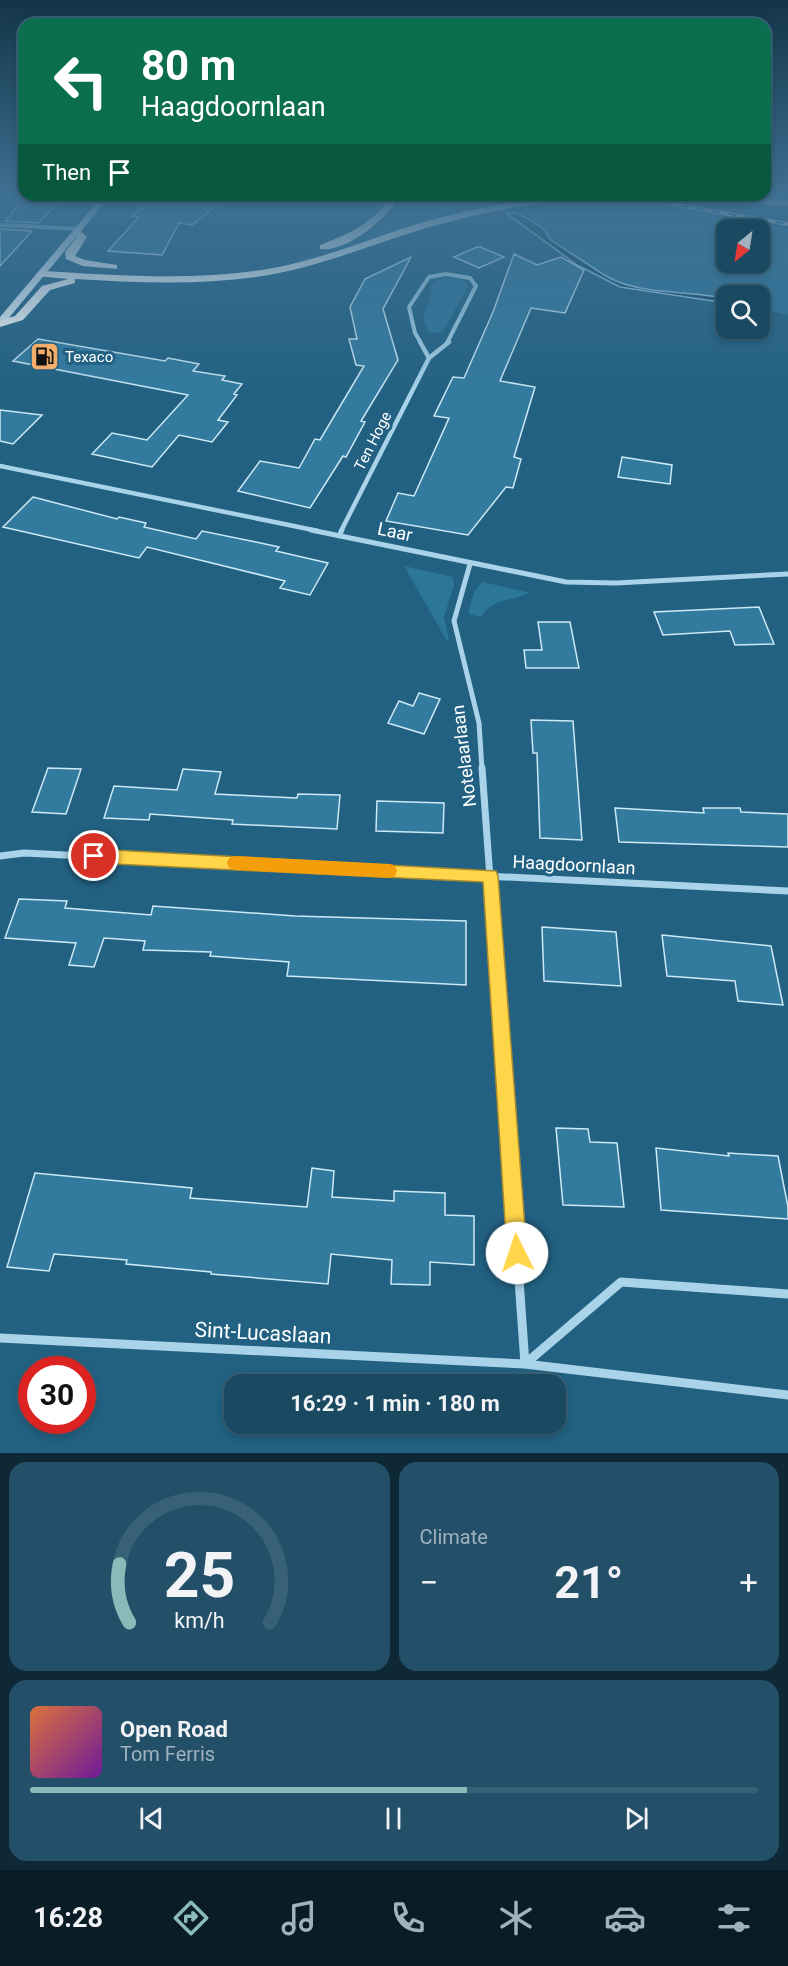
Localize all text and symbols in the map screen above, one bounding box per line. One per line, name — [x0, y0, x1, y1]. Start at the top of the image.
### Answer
text: 80 m — [141, 41, 236, 90]
icon: left — [42, 42, 120, 120]
text: Haagdoornlaan — [141, 91, 326, 123]
icon: arrive — [103, 156, 136, 189]
text: Then — [42, 160, 91, 185]
north arrow — [716, 219, 770, 273]
map controls — [716, 219, 770, 339]
button: search — [716, 285, 770, 339]
fuel station icon: Texaco — [28, 341, 60, 373]
place label: Texaco — [65, 348, 113, 366]
street label: Ten Hoge — [350, 408, 396, 474]
street label: Laar — [376, 518, 415, 545]
street label: Notelaarlaan — [447, 704, 480, 808]
pin — [68, 830, 119, 881]
icon: arrive — [77, 839, 110, 872]
street label: Haagdoornlaan — [512, 851, 636, 878]
position arrow — [485, 1221, 549, 1285]
street label: Sint-Lucaslaan — [194, 1317, 332, 1349]
speed limit sign: 30 — [18, 1356, 96, 1434]
text: 16:29 · 1 min · 180 m — [290, 1391, 500, 1416]
text: Climate — [420, 1525, 488, 1549]
text: 25 — [163, 1539, 235, 1612]
text: 21° — [554, 1556, 623, 1609]
text: − — [420, 1563, 438, 1602]
text: + — [739, 1563, 758, 1602]
text: km/h — [174, 1609, 224, 1634]
text: Open Road — [120, 1717, 228, 1742]
text: Tom Ferris — [120, 1742, 215, 1766]
icon: previous — [135, 1802, 168, 1835]
icon: pause — [377, 1802, 410, 1835]
icon: next — [620, 1802, 653, 1835]
icon: directions — [170, 1897, 212, 1939]
icon: music — [278, 1897, 320, 1939]
icon: phone — [387, 1897, 429, 1939]
icon: climate — [495, 1897, 537, 1939]
icon: car — [604, 1897, 646, 1939]
icon: filters — [713, 1897, 755, 1939]
text: 16:28 — [33, 1902, 103, 1934]

